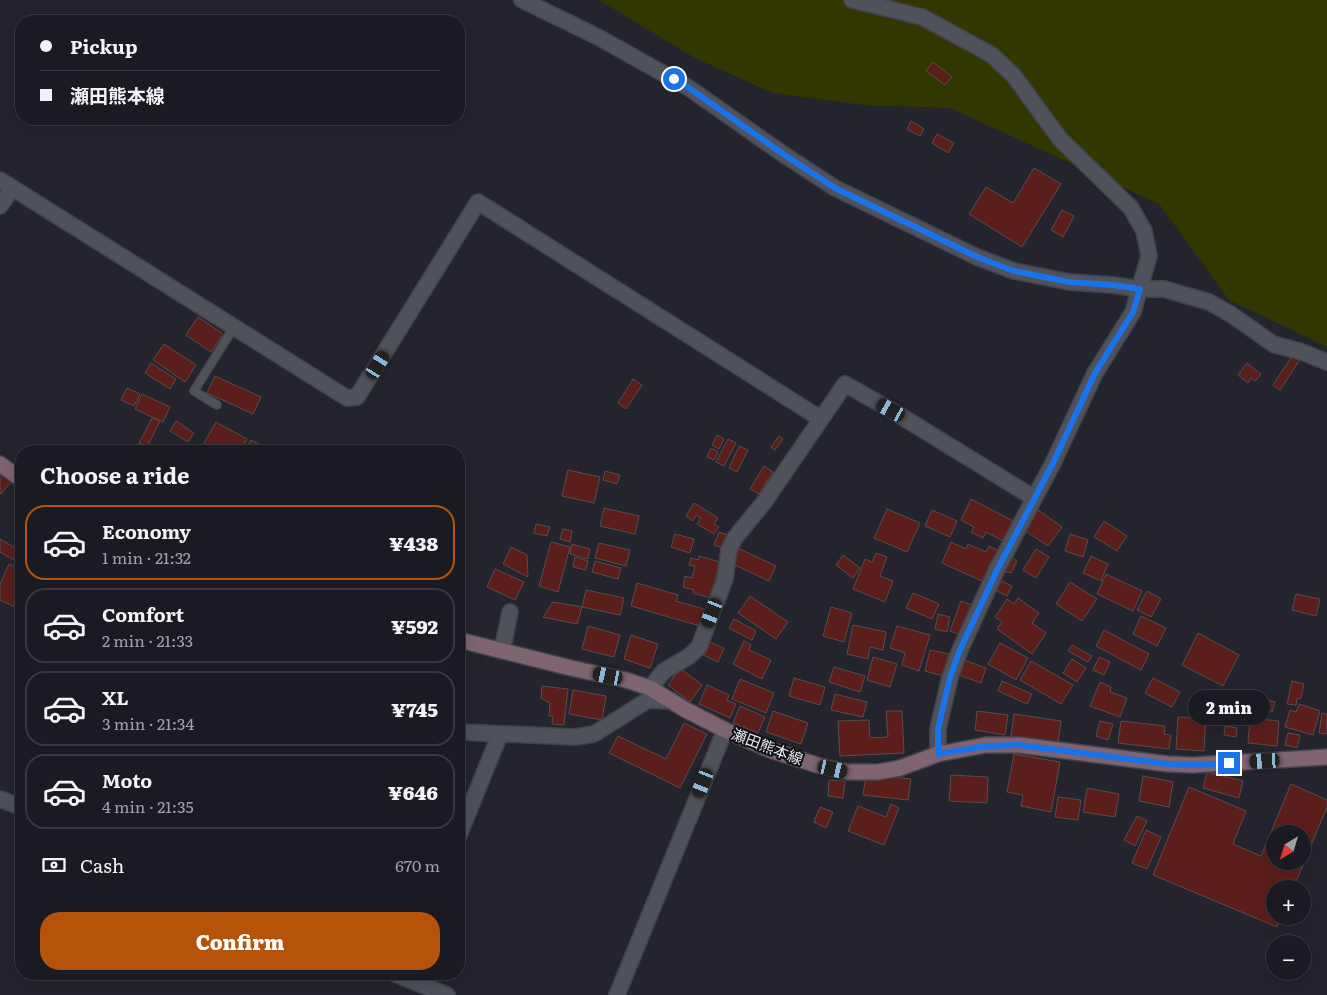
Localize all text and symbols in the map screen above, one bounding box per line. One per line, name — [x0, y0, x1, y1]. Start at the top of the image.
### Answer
text: Pickup — [70, 32, 138, 60]
route start — [663, 68, 685, 90]
text: 瀬田熊本線 — [70, 81, 165, 109]
car — [363, 348, 392, 382]
car — [874, 396, 907, 424]
text: Choose a ride — [40, 458, 189, 491]
text: Economy — [102, 517, 191, 545]
icon: car — [42, 520, 87, 565]
text: ¥438 — [389, 529, 438, 557]
text: 1 min · 21:32 — [102, 545, 191, 569]
car — [699, 596, 724, 630]
text: Comfort — [102, 600, 184, 628]
icon: car — [42, 603, 87, 648]
text: ¥592 — [391, 612, 438, 640]
text: 2 min · 21:33 — [102, 628, 193, 652]
car — [591, 666, 624, 686]
text: XL — [102, 683, 129, 711]
icon: car — [42, 686, 87, 731]
callout: 2 min — [1188, 690, 1270, 726]
text: ¥745 — [391, 695, 438, 723]
text: 2 min — [1206, 695, 1252, 719]
text: 3 min · 21:34 — [102, 711, 194, 735]
street label: 瀬田熊本線 — [728, 721, 807, 770]
route end — [1218, 752, 1240, 774]
car — [1249, 753, 1280, 769]
car — [816, 758, 849, 780]
text: Moto — [102, 766, 152, 794]
car — [690, 766, 715, 800]
icon: car — [42, 769, 87, 814]
text: ¥646 — [388, 778, 438, 806]
text: 4 min · 21:35 — [102, 794, 194, 818]
north arrow — [1266, 825, 1311, 870]
map controls — [1266, 825, 1311, 980]
icon: cash — [40, 851, 68, 879]
text: Cash — [80, 851, 124, 879]
text: 670 m — [395, 853, 440, 877]
button: + — [1266, 880, 1311, 925]
button: Confirm — [40, 912, 440, 970]
button: − — [1266, 935, 1311, 980]

